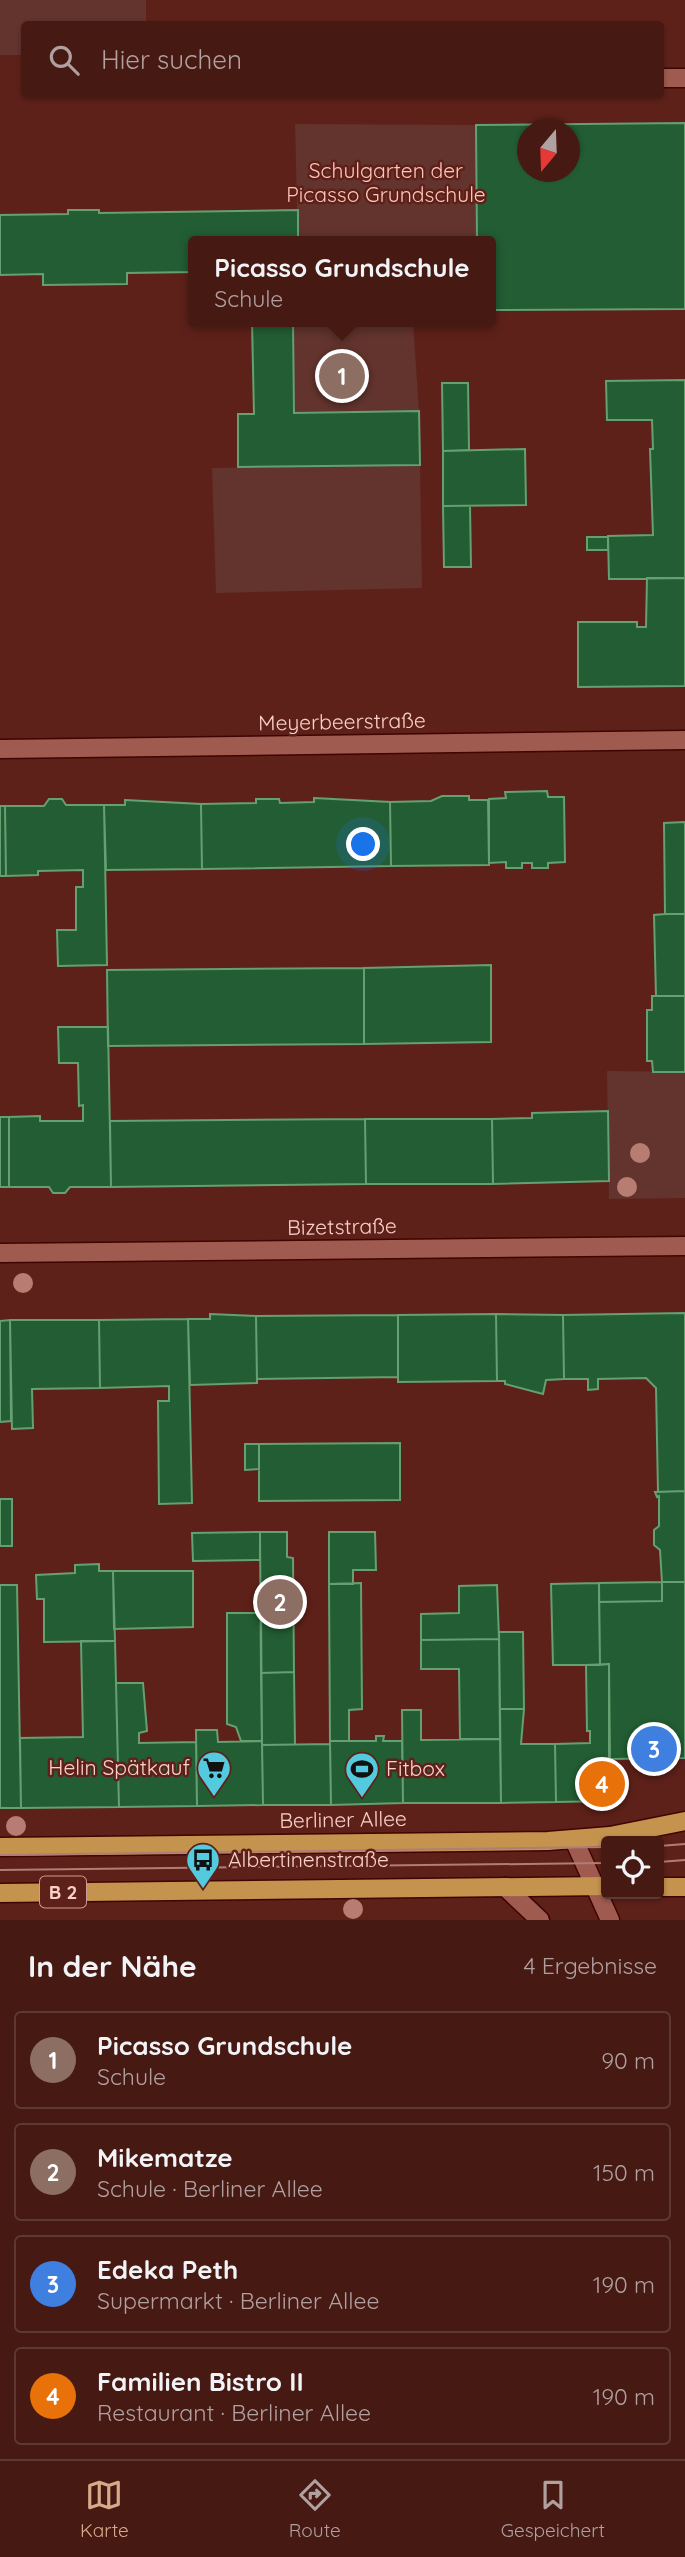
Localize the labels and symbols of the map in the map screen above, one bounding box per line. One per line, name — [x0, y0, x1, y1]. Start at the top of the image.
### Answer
north arrow — [517, 119, 580, 182]
park label: Schulgarten der Picasso Grundschule — [286, 157, 486, 207]
pin: 1 — [319, 350, 365, 402]
street label: Meyerbeerstraße — [258, 707, 426, 735]
your location — [346, 827, 380, 861]
street label: Bizetstraße — [287, 1212, 397, 1240]
pin: 2 — [257, 1576, 303, 1628]
pin: 3 — [631, 1723, 677, 1775]
supermarket icon: Helin Spätkauf — [195, 1749, 233, 1798]
sports icon: Fitbox — [343, 1750, 381, 1799]
place label: Helin Spätkauf — [48, 1754, 190, 1780]
place label: Fitbox — [386, 1755, 445, 1781]
pin: 4 — [579, 1758, 625, 1810]
street label: Berliner Allee — [279, 1805, 407, 1833]
bus stop icon: Albertinenstraße — [184, 1841, 222, 1890]
place label: Albertinenstraße — [228, 1846, 389, 1872]
road number: B 2 — [40, 1876, 86, 1908]

